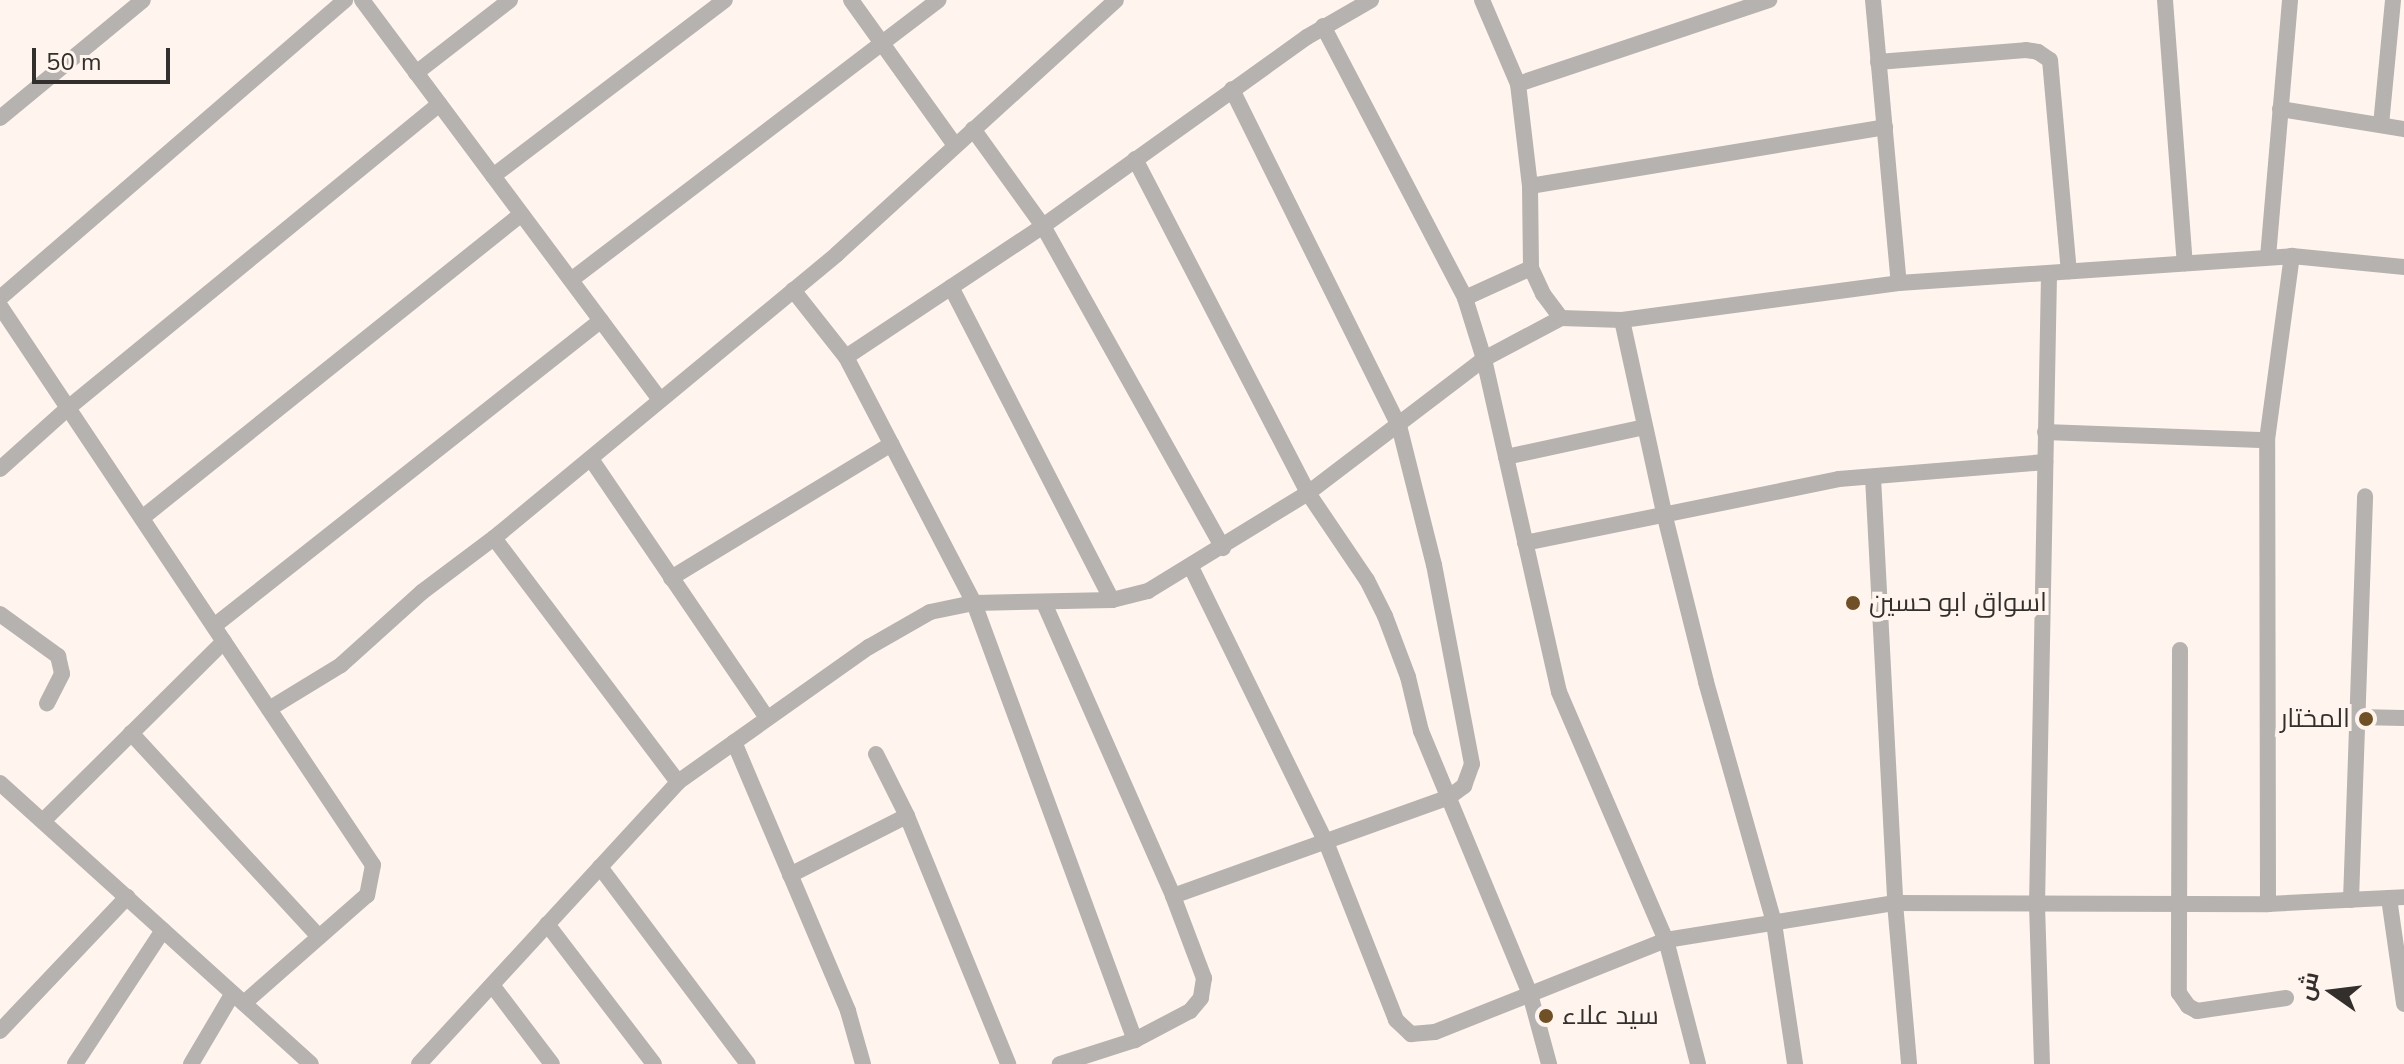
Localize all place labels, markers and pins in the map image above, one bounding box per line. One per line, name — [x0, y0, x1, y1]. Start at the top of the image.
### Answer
place label: اسواق ابو حسين — [1869, 587, 2047, 619]
marker: اسواق ابو حسين — [1844, 594, 1862, 612]
place label: المختار — [2280, 703, 2350, 735]
marker: المختار — [2357, 710, 2375, 728]
place label: سيد علاء — [1562, 1000, 1659, 1032]
marker: سيد علاء — [1537, 1007, 1555, 1025]

